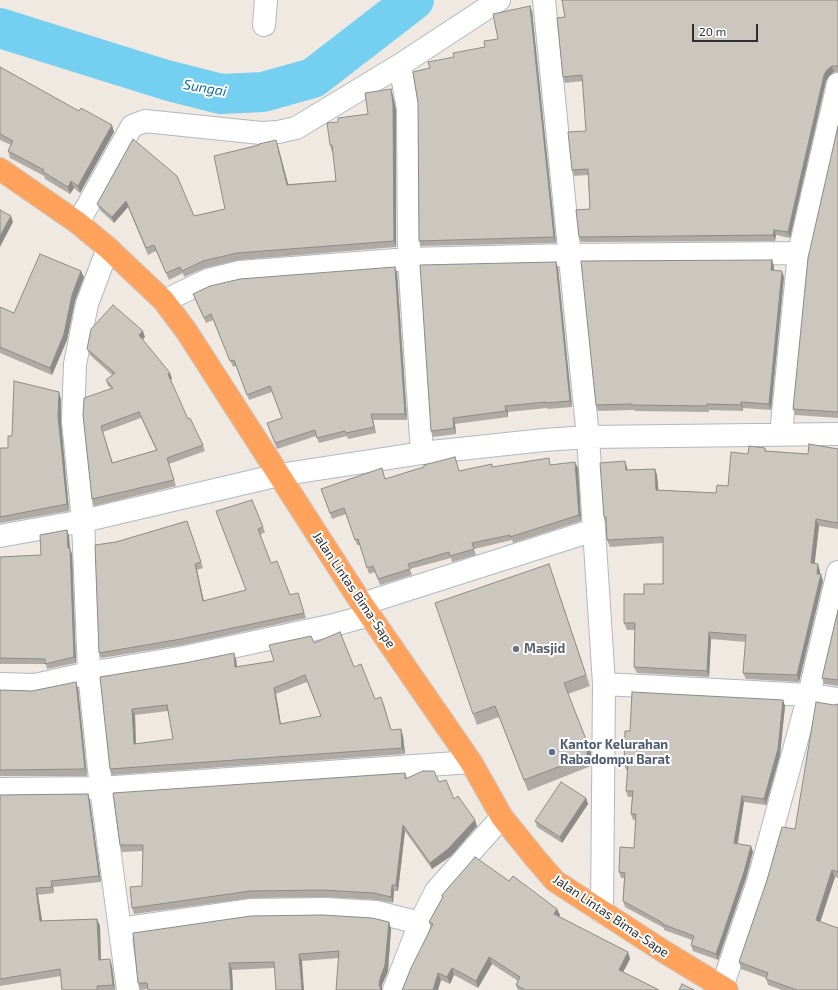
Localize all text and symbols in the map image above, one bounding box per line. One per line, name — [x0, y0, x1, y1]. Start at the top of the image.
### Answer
scale bar — [694, 16, 760, 42]
text: 20 m — [699, 24, 726, 38]
water label: Sungai — [182, 76, 228, 100]
street label: Jalan Lintas Bima-Sape — [309, 529, 399, 651]
place label: Masjid — [524, 641, 565, 657]
marker: Masjid — [511, 644, 521, 654]
place label: Kantor Kelurahan Rabadompu Barat — [560, 737, 670, 768]
marker: Kantor Kelurahan Rabadompu Barat — [547, 747, 557, 757]
street label: Jalan Lintas Bima-Sape — [550, 871, 672, 961]

